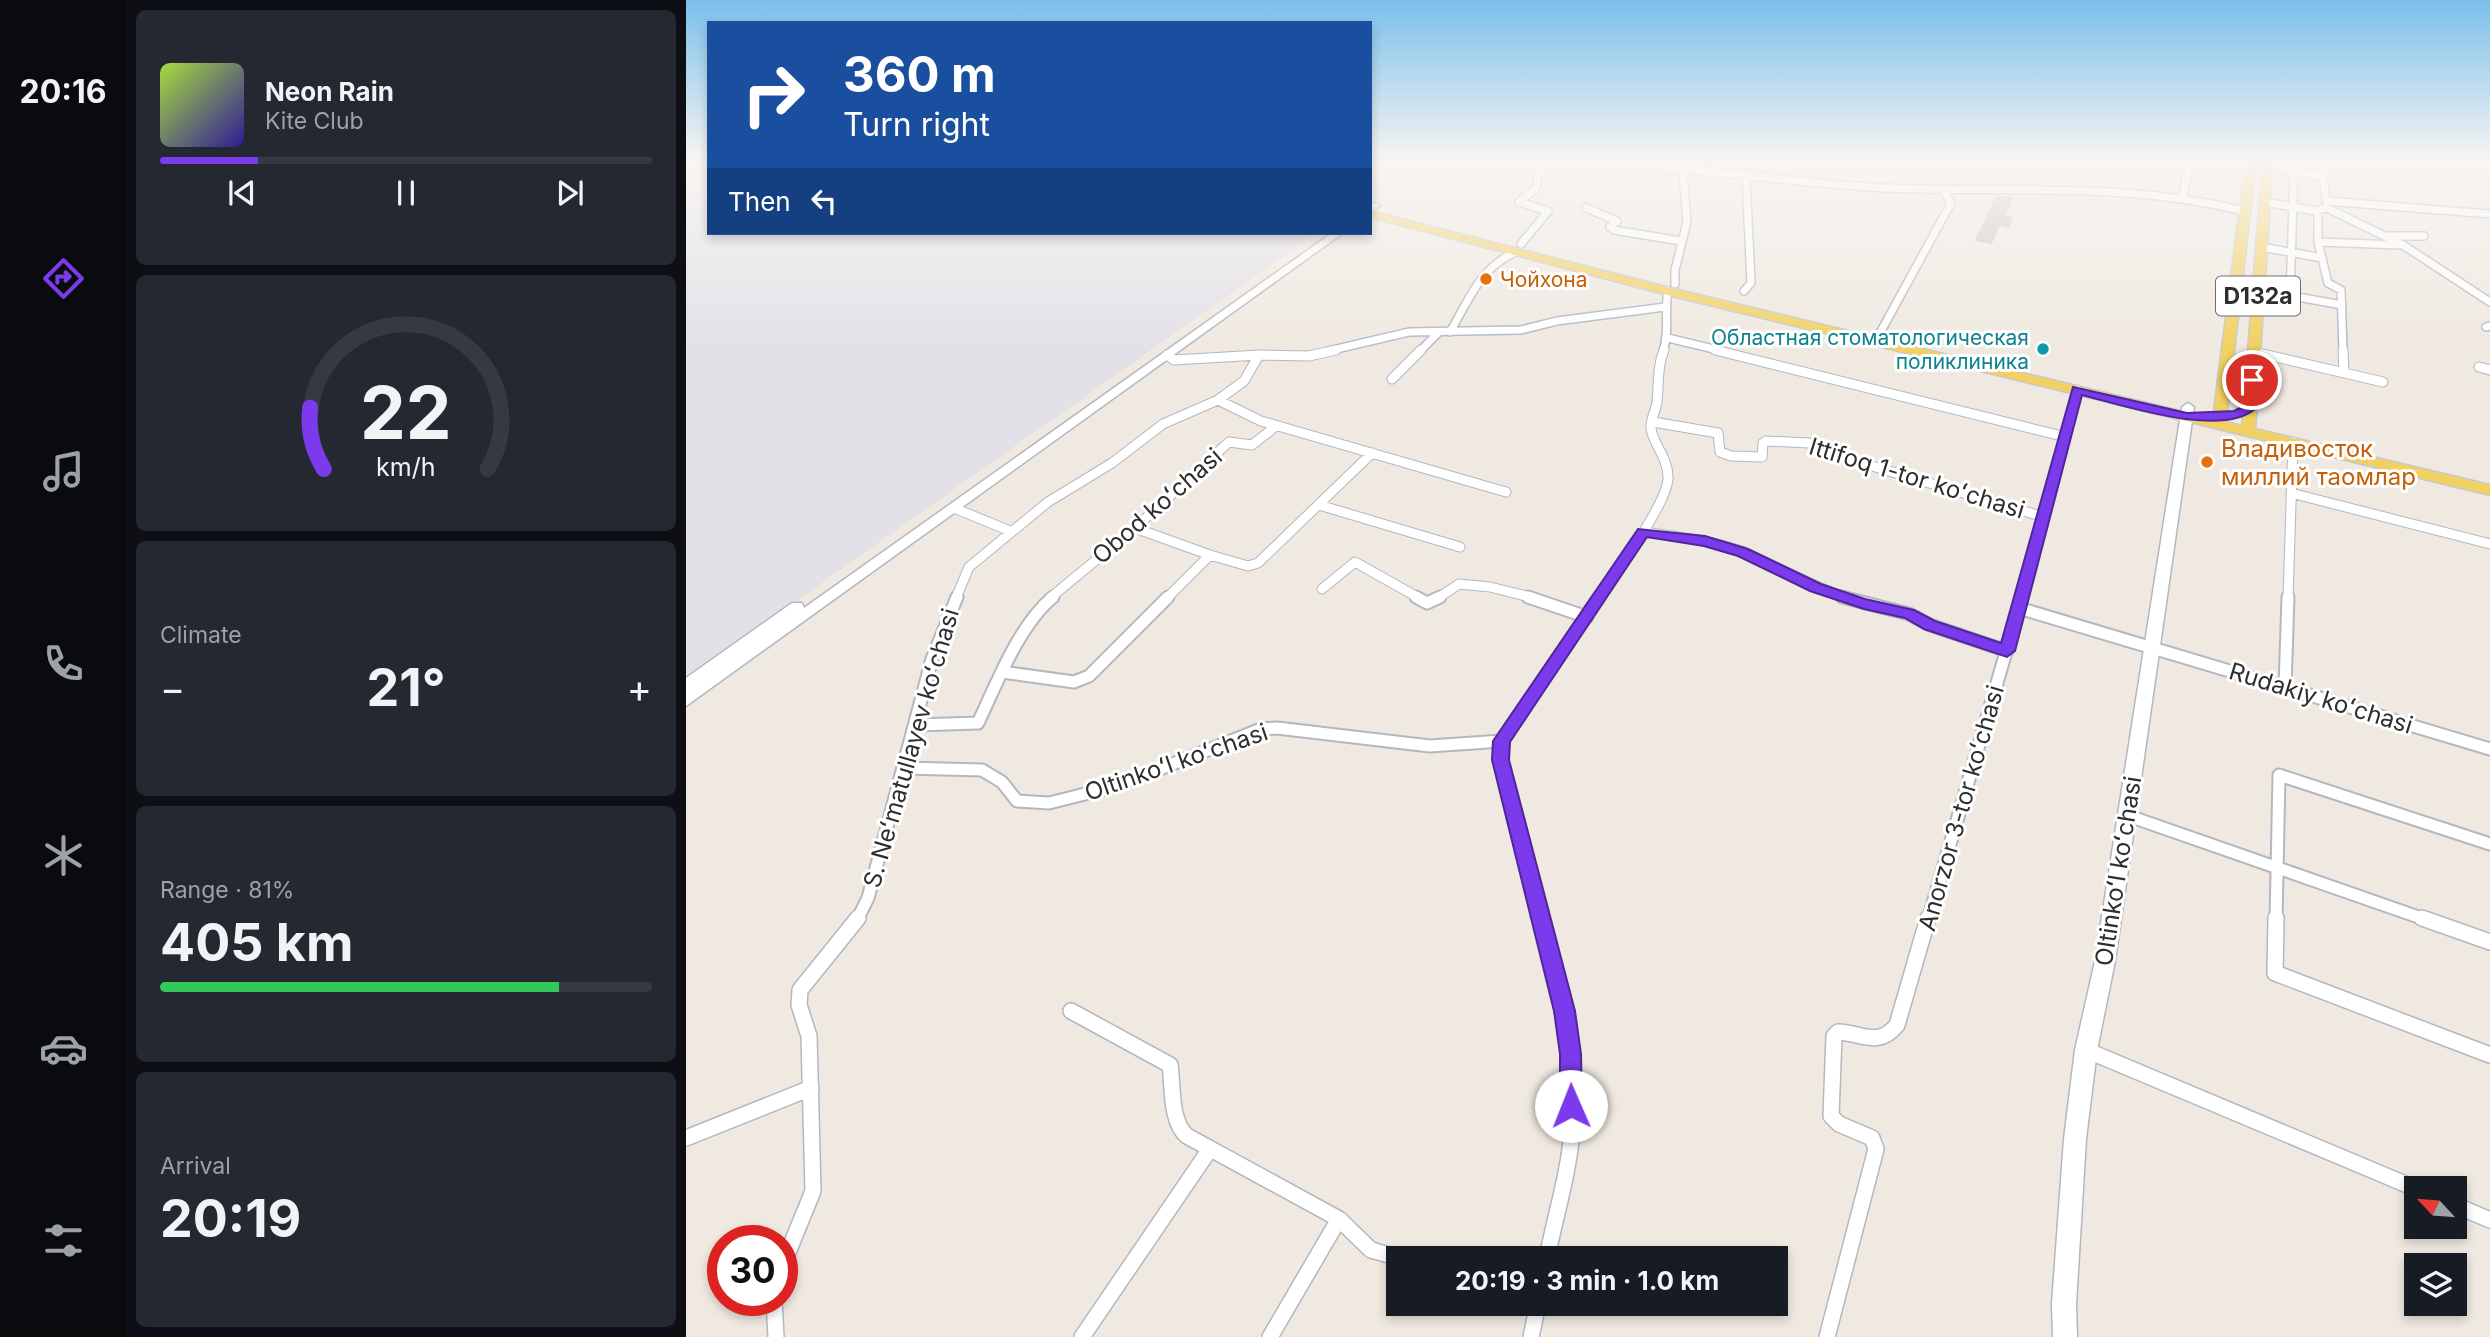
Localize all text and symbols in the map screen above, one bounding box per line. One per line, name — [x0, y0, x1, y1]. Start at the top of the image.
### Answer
text: 360 m — [843, 45, 996, 104]
icon: right — [728, 49, 819, 140]
text: 20:16 — [20, 72, 107, 111]
text: Neon Rain — [265, 76, 394, 107]
text: Turn right — [843, 105, 990, 144]
text: Kite Club — [265, 107, 364, 135]
icon: previous — [223, 174, 261, 212]
icon: pause — [387, 174, 425, 212]
icon: next — [551, 174, 589, 212]
icon: left — [805, 182, 843, 220]
text: Then — [728, 186, 791, 217]
icon: directions — [39, 254, 88, 303]
place label: Чойхона — [1500, 267, 1588, 292]
marker: Чойхона — [1478, 271, 1494, 287]
road number: D132a — [2216, 276, 2300, 316]
place label: Областная стоматологическая поликлиника — [1711, 325, 2029, 374]
marker: Областная стоматологическая поликлиника — [2035, 341, 2051, 357]
pin — [2222, 350, 2282, 410]
icon: arrive — [2233, 361, 2271, 399]
text: 22 — [360, 369, 452, 458]
street label: Ittifoq 1-tor koʻchasi — [1806, 431, 2028, 525]
place label: Владивосток миллий таомлар — [2221, 434, 2416, 491]
street label: Obod koʻchasi — [1086, 442, 1228, 570]
icon: music — [39, 447, 88, 496]
text: km/h — [376, 452, 436, 482]
marker: Владивосток миллий таомлар — [2199, 454, 2215, 470]
street label: S. Neʻmatullayev koʻchasi — [857, 605, 965, 891]
text: Climate — [160, 621, 242, 649]
icon: phone — [39, 639, 88, 688]
text: 21° — [366, 656, 446, 719]
street label: Rudakiy koʻchasi — [2226, 656, 2416, 740]
text: − — [160, 665, 185, 711]
text: + — [627, 665, 652, 711]
street label: Anorzor 3-tor koʻchasi — [1912, 682, 2010, 934]
street label: Oltinkoʻl koʻchasi — [1081, 717, 1271, 807]
street label: Oltinkoʻl koʻchasi — [2089, 774, 2147, 968]
icon: climate — [39, 831, 88, 880]
text: Range · 81% — [160, 876, 294, 904]
text: 405 km — [160, 911, 353, 974]
icon: car — [39, 1024, 88, 1073]
position arrow — [1534, 1069, 1608, 1143]
text: Arrival — [160, 1152, 231, 1180]
north arrow — [2404, 1176, 2468, 1239]
map controls — [2404, 1176, 2467, 1316]
text: 20:19 — [160, 1187, 301, 1250]
icon: filters — [39, 1216, 88, 1265]
speed limit sign: 30 — [707, 1225, 798, 1316]
button: layers — [2404, 1253, 2467, 1316]
text: 20:19 · 3 min · 1.0 km — [1455, 1265, 1719, 1296]

